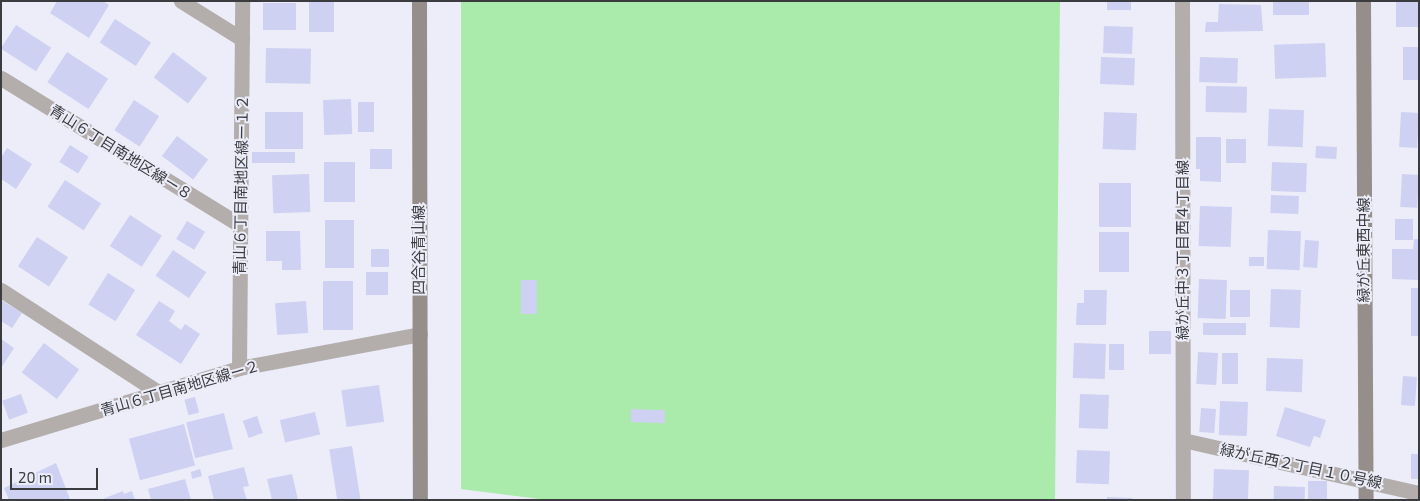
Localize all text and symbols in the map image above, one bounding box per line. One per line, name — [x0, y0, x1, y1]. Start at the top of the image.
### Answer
street label: 青山６丁目南地区線ー１２ — [230, 95, 252, 275]
street label: 青山６丁目南地区線ー８ — [46, 101, 196, 203]
street label: 緑が丘中３丁目西４丁目線 — [1174, 160, 1192, 340]
street label: 緑が丘東西中線 — [1355, 198, 1373, 302]
street label: 四合谷青山線 — [410, 205, 428, 295]
street label: 青山６丁目南地区線ー２ — [98, 357, 262, 419]
street label: 緑が丘西２丁目１０号線 — [1218, 440, 1384, 492]
scale bar — [12, 458, 100, 490]
text: 20 m — [18, 468, 52, 486]

